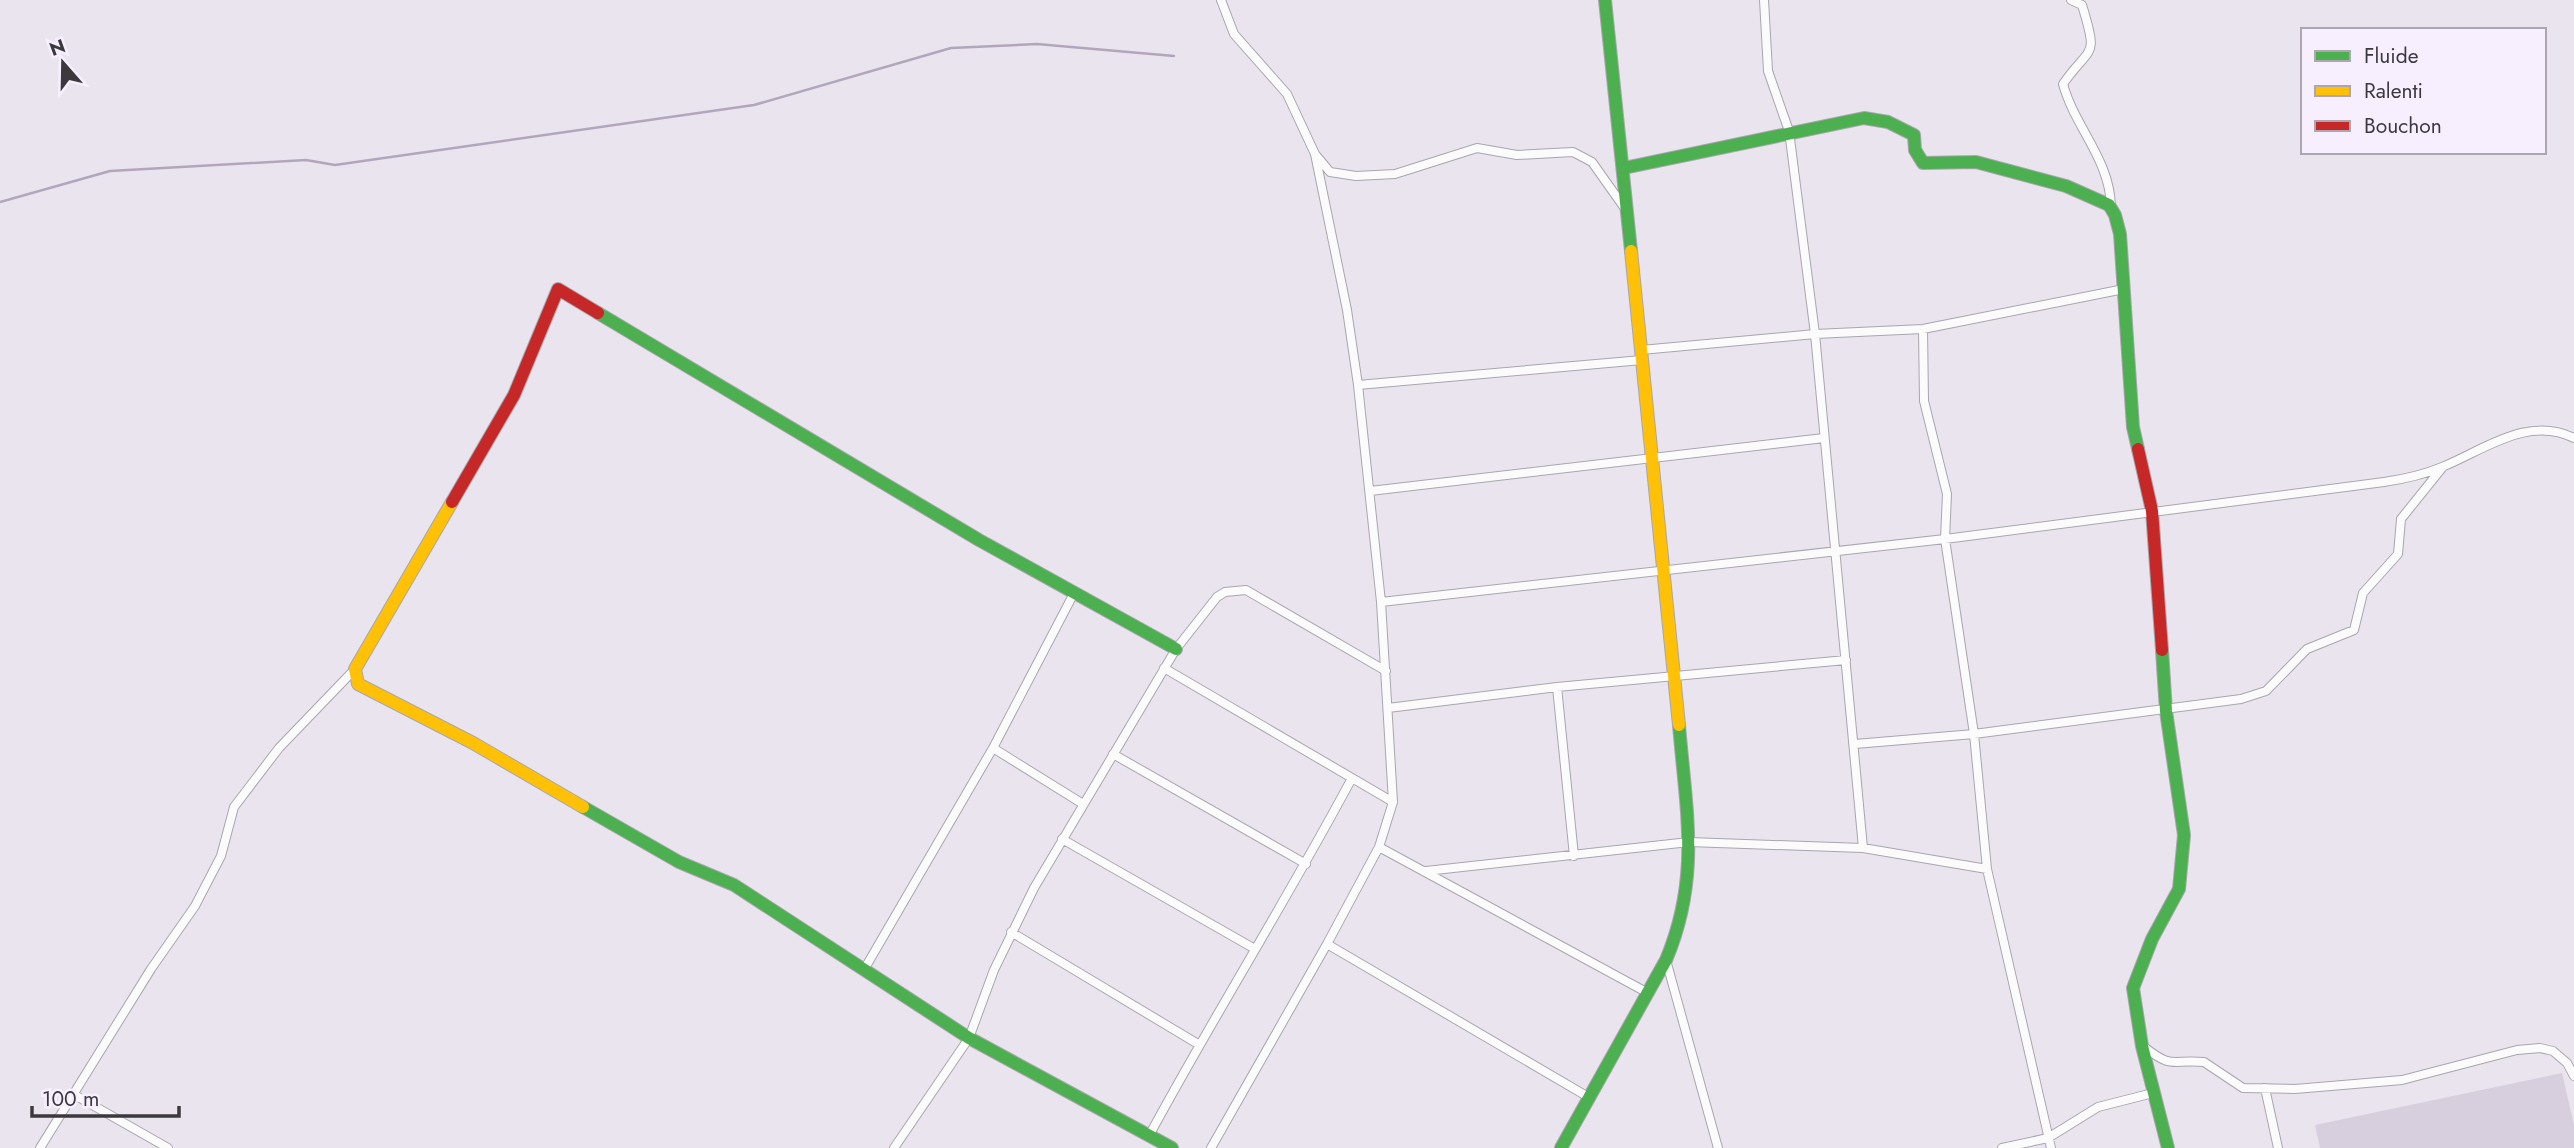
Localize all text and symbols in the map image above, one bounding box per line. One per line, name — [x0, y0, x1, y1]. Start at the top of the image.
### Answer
north arrow — [28, 28, 98, 98]
legend — [2301, 28, 2546, 154]
text: N — [46, 32, 69, 63]
text: Fluide — [2364, 41, 2419, 71]
text: Ralenti — [2364, 76, 2423, 106]
text: Bouchon — [2364, 111, 2442, 141]
scale bar — [32, 1074, 178, 1118]
text: 100 m — [42, 1084, 99, 1114]

